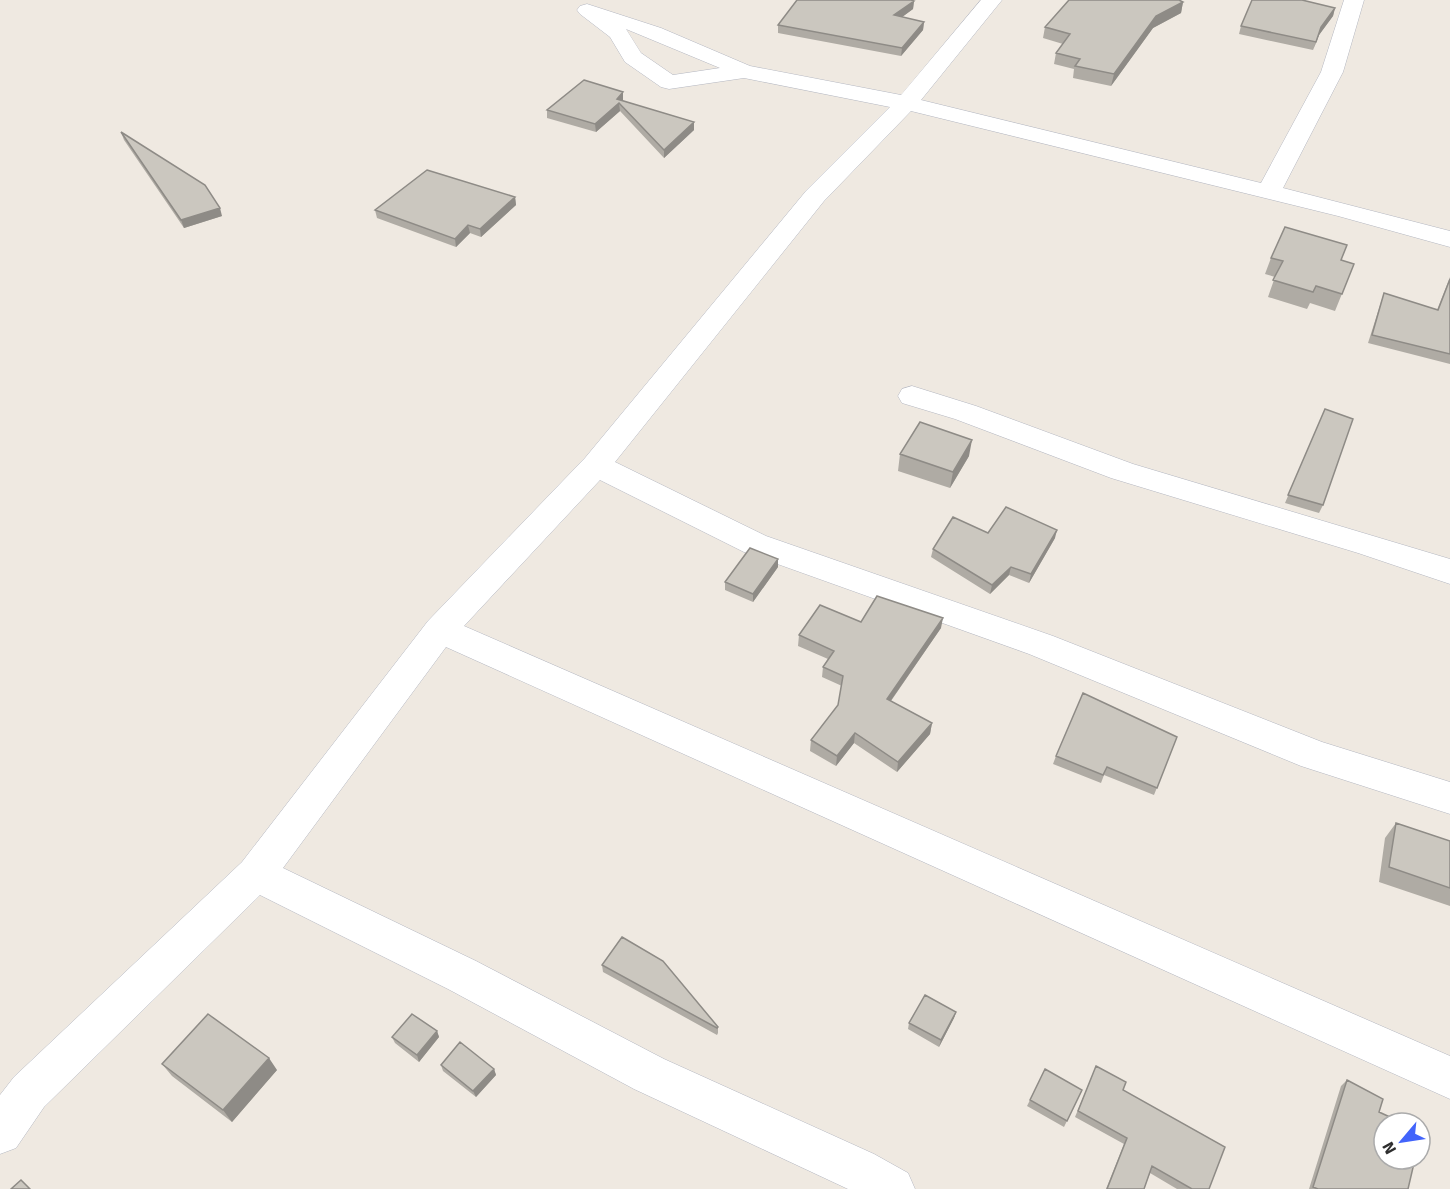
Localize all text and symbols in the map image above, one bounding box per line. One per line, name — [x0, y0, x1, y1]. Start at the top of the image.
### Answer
north arrow — [1372, 1111, 1432, 1171]
text: N — [1378, 1138, 1401, 1158]

